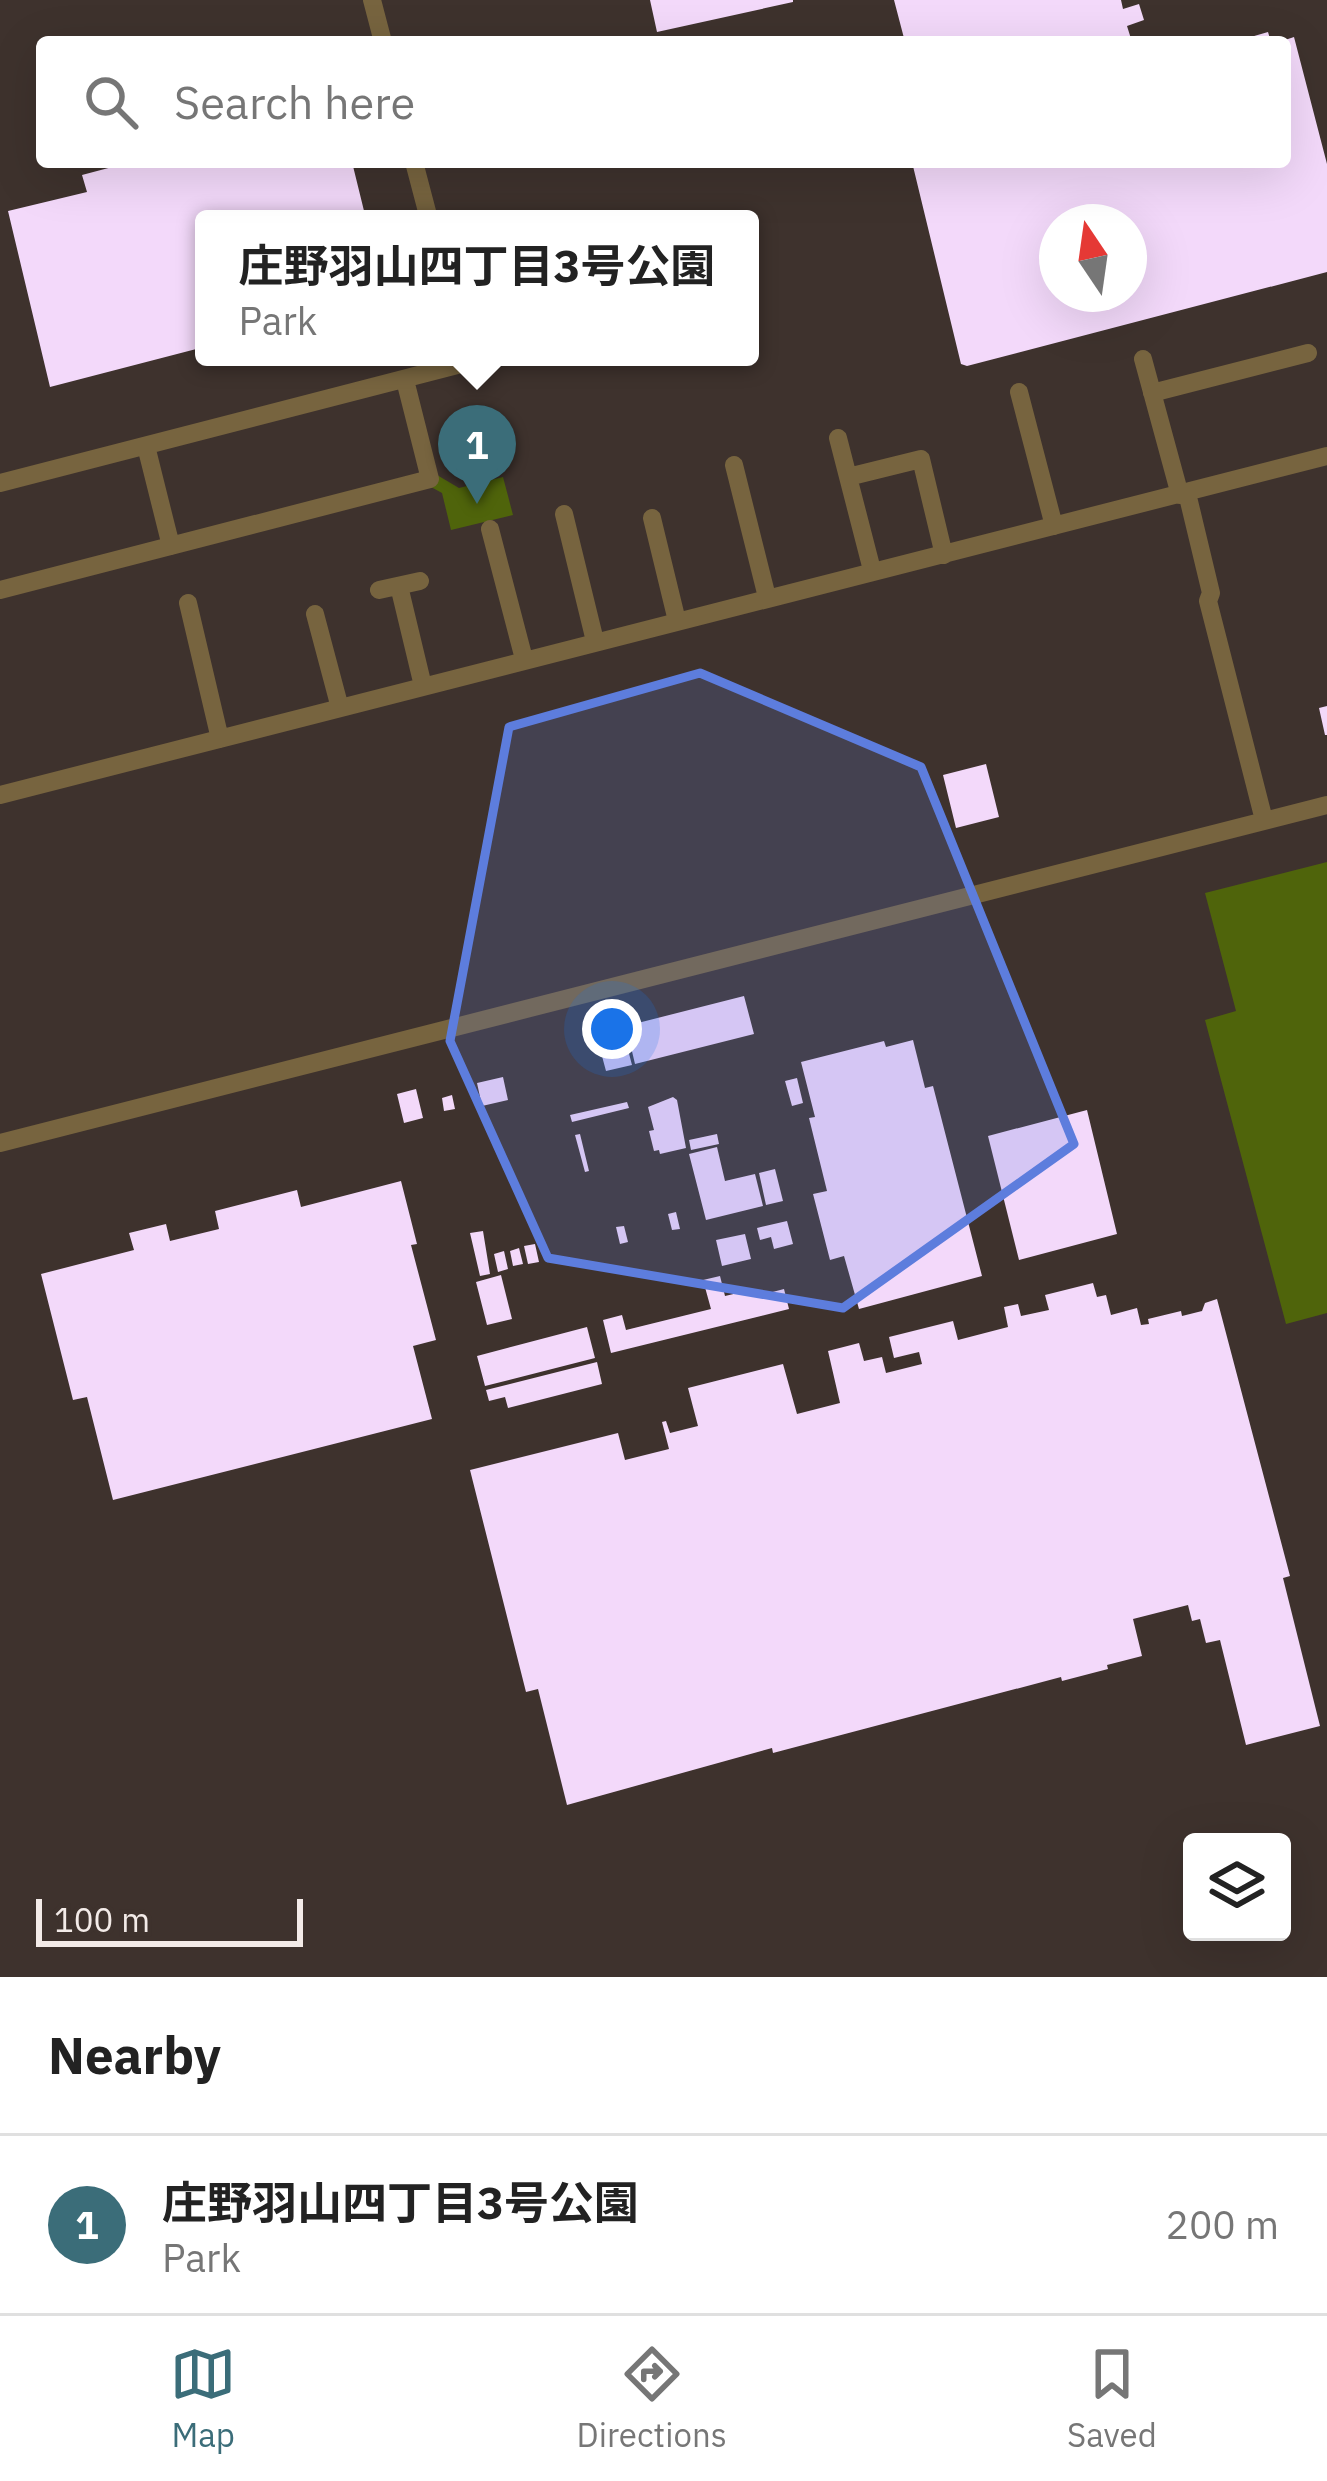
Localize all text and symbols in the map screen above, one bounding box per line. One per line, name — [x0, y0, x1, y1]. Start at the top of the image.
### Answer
search box — [36, 36, 1291, 168]
icon: search — [78, 69, 144, 135]
text: Search here — [174, 73, 415, 131]
north arrow — [1039, 204, 1147, 312]
popup — [195, 210, 759, 366]
text: 庄野羽山四丁目3号公園 — [238, 236, 716, 294]
text: Park — [238, 295, 317, 346]
pin: 1 — [438, 405, 516, 504]
your location — [582, 999, 642, 1059]
map controls — [1183, 1833, 1291, 1941]
button: layers — [1183, 1833, 1291, 1941]
scale bar — [36, 1893, 303, 1946]
text: 100 m — [54, 1898, 150, 1941]
text: Nearby — [48, 2022, 221, 2088]
text: 庄野羽山四丁目3号公園 — [162, 2173, 639, 2231]
text: 1 — [75, 2199, 99, 2250]
text: 200 m — [1166, 2199, 1279, 2250]
text: Park — [162, 2232, 241, 2283]
tab: Map — [170, 2341, 236, 2456]
tab: Directions — [577, 2341, 727, 2456]
tab: Saved — [1067, 2341, 1157, 2456]

